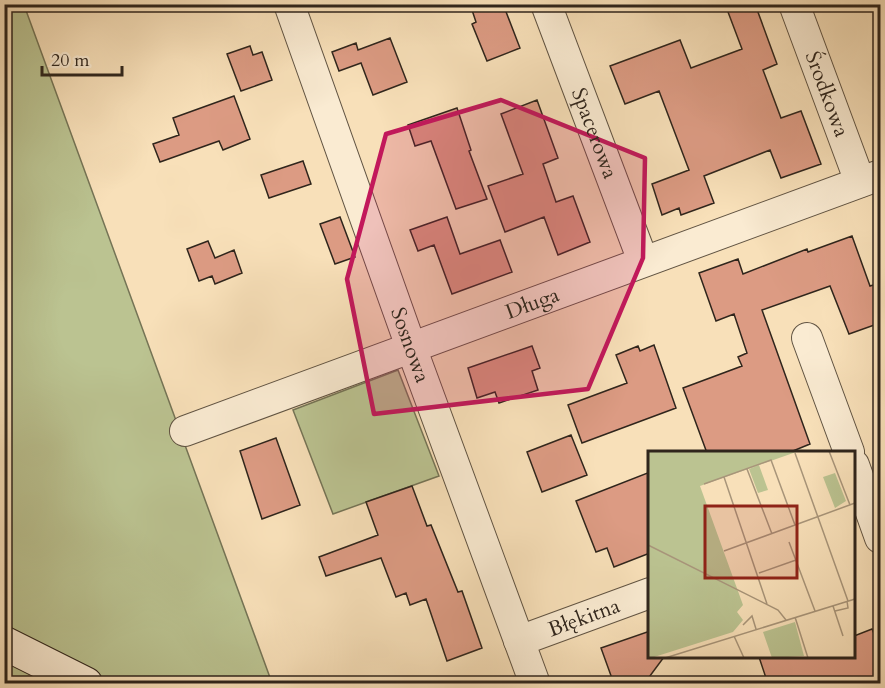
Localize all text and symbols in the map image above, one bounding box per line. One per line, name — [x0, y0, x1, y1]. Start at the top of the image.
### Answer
scale bar — [42, 39, 122, 77]
street label: Środkowa — [798, 47, 856, 141]
text: 20 m — [51, 48, 90, 73]
street label: Spacerowa — [564, 84, 625, 183]
street label: Długa — [501, 280, 563, 327]
street label: Sosnowa — [383, 304, 437, 387]
inset map — [648, 451, 855, 658]
street label: Błękitna — [544, 591, 624, 644]

